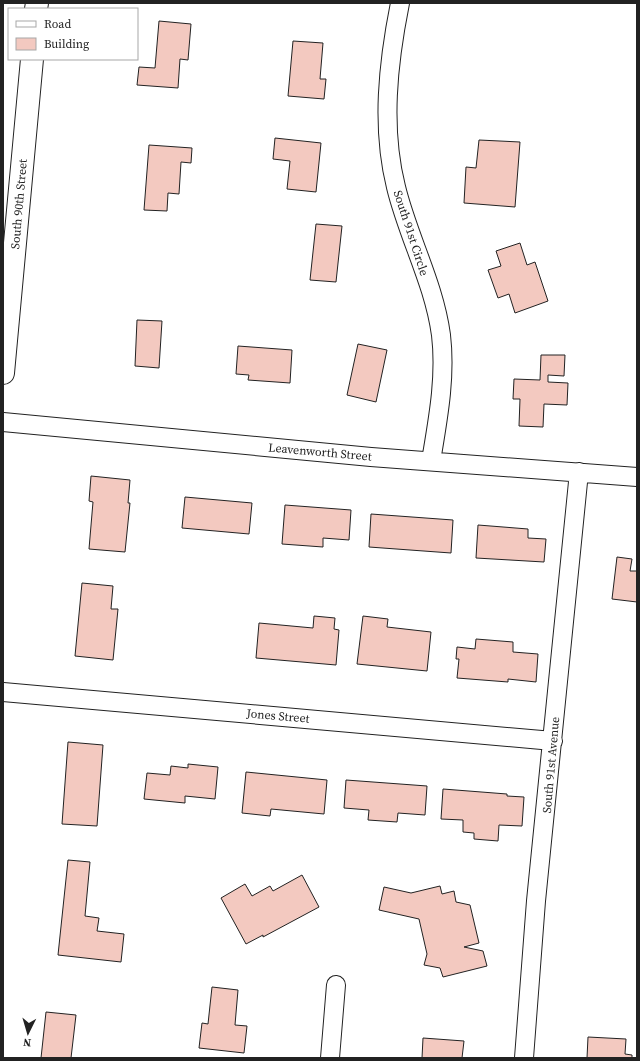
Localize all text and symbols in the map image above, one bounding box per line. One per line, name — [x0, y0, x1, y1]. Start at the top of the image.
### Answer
legend — [8, 8, 138, 60]
text: Road — [44, 16, 71, 32]
text: Building — [44, 36, 89, 52]
street label: South 90th Street — [7, 158, 31, 250]
street label: South 91st Circle — [390, 188, 432, 278]
street label: Leavenworth Street — [268, 440, 372, 464]
street label: Jones Street — [245, 705, 310, 727]
street label: South 91st Avenue — [539, 716, 563, 814]
north arrow — [8, 1013, 48, 1053]
text: N — [23, 1035, 32, 1050]

